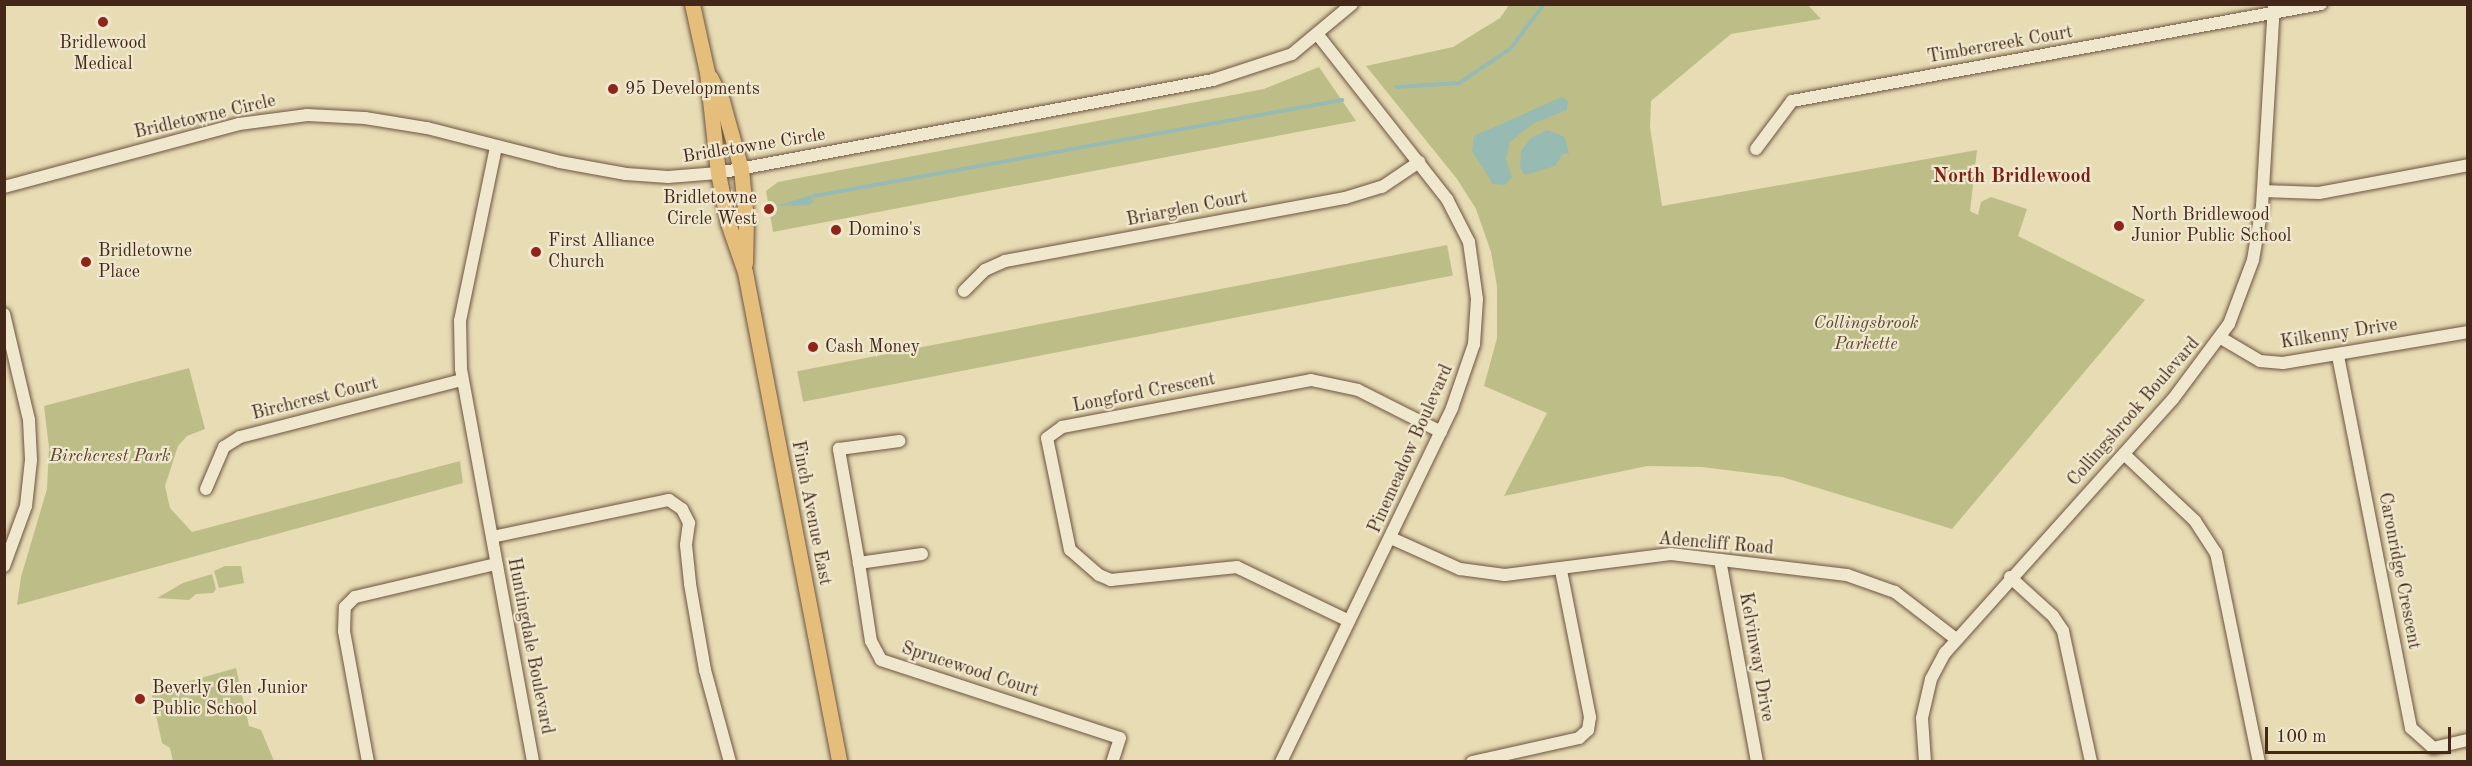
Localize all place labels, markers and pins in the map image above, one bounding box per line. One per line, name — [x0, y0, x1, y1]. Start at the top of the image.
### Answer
marker: Bridlewood Medical — [94, 13, 112, 31]
place label: Bridlewood Medical — [59, 33, 147, 76]
place label: 95 Developments — [625, 78, 760, 100]
marker: 95 Developments — [606, 82, 620, 96]
place label: Bridletowne Circle West — [663, 188, 757, 230]
marker: Bridletowne Circle West — [762, 202, 776, 216]
place label: North Bridlewood Junior Public School — [2131, 205, 2291, 248]
place label: Domino's — [848, 219, 921, 241]
marker: North Bridlewood Junior Public School — [2112, 219, 2126, 233]
marker: Domino's — [829, 223, 843, 237]
place label: First Alliance Church — [548, 231, 655, 274]
place label: Bridletowne Place — [98, 241, 192, 284]
marker: First Alliance Church — [529, 245, 543, 259]
marker: Bridletowne Place — [79, 255, 93, 269]
place label: Cash Money — [825, 336, 920, 358]
marker: Cash Money — [806, 340, 820, 354]
place label: Beverly Glen Junior Public School — [152, 678, 308, 720]
marker: Beverly Glen Junior Public School — [133, 692, 147, 706]

